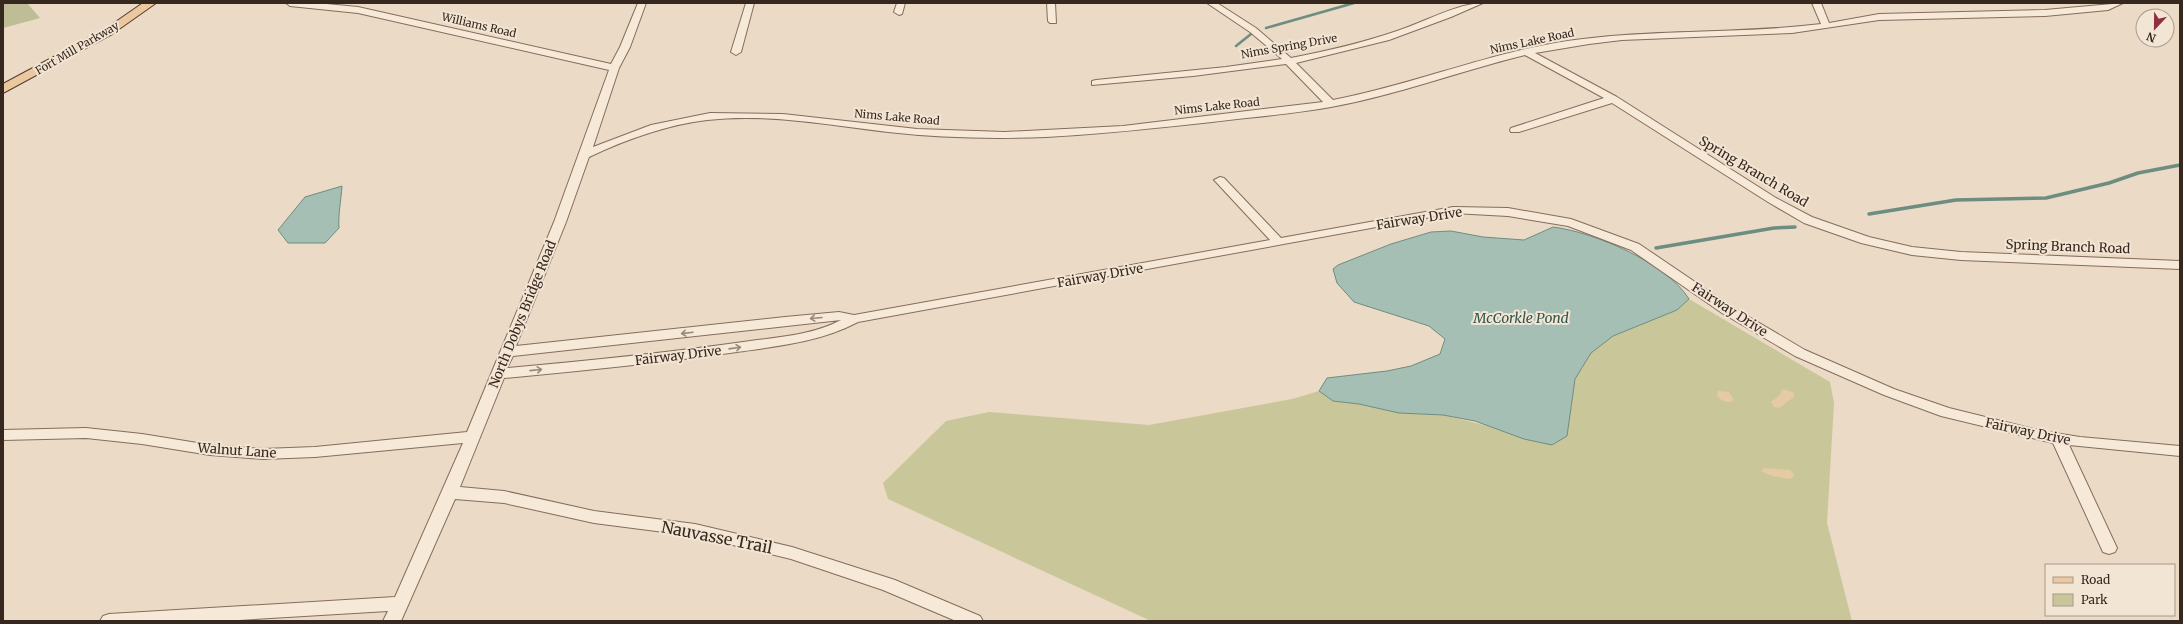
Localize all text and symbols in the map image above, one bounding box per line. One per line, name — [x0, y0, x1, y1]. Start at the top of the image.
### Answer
north arrow — [2135, 8, 2175, 48]
street label: Williams Road — [439, 9, 518, 40]
street label: Fort Mill Parkway — [33, 18, 122, 78]
street label: Nims Lake Road — [1489, 25, 1576, 57]
text: N — [2144, 29, 2158, 45]
street label: Nims Spring Drive — [1240, 31, 1338, 61]
street label: Nims Lake Road — [1174, 95, 1261, 117]
street label: Nims Lake Road — [854, 106, 941, 128]
street label: Spring Branch Road — [1696, 132, 1812, 211]
street label: Fairway Drive — [1375, 203, 1464, 234]
street label: Spring Branch Road — [2005, 236, 2131, 257]
street label: North Dobys Bridge Road — [485, 238, 560, 391]
street label: Fairway Drive — [1056, 260, 1145, 291]
street label: Fairway Drive — [1689, 279, 1771, 340]
water label: McCorkle Pond — [1472, 309, 1569, 327]
one-way arrow — [810, 314, 823, 321]
one-way arrow — [681, 329, 694, 337]
street label: Fairway Drive — [634, 342, 722, 369]
one-way arrow — [728, 344, 741, 352]
one-way arrow — [529, 367, 542, 374]
street label: Fairway Drive — [1984, 414, 2072, 449]
street label: Walnut Lane — [196, 439, 277, 462]
street label: Nauvasse Trail — [660, 516, 774, 558]
legend — [2045, 564, 2175, 616]
text: Road — [2081, 572, 2110, 587]
text: Park — [2081, 592, 2108, 607]

